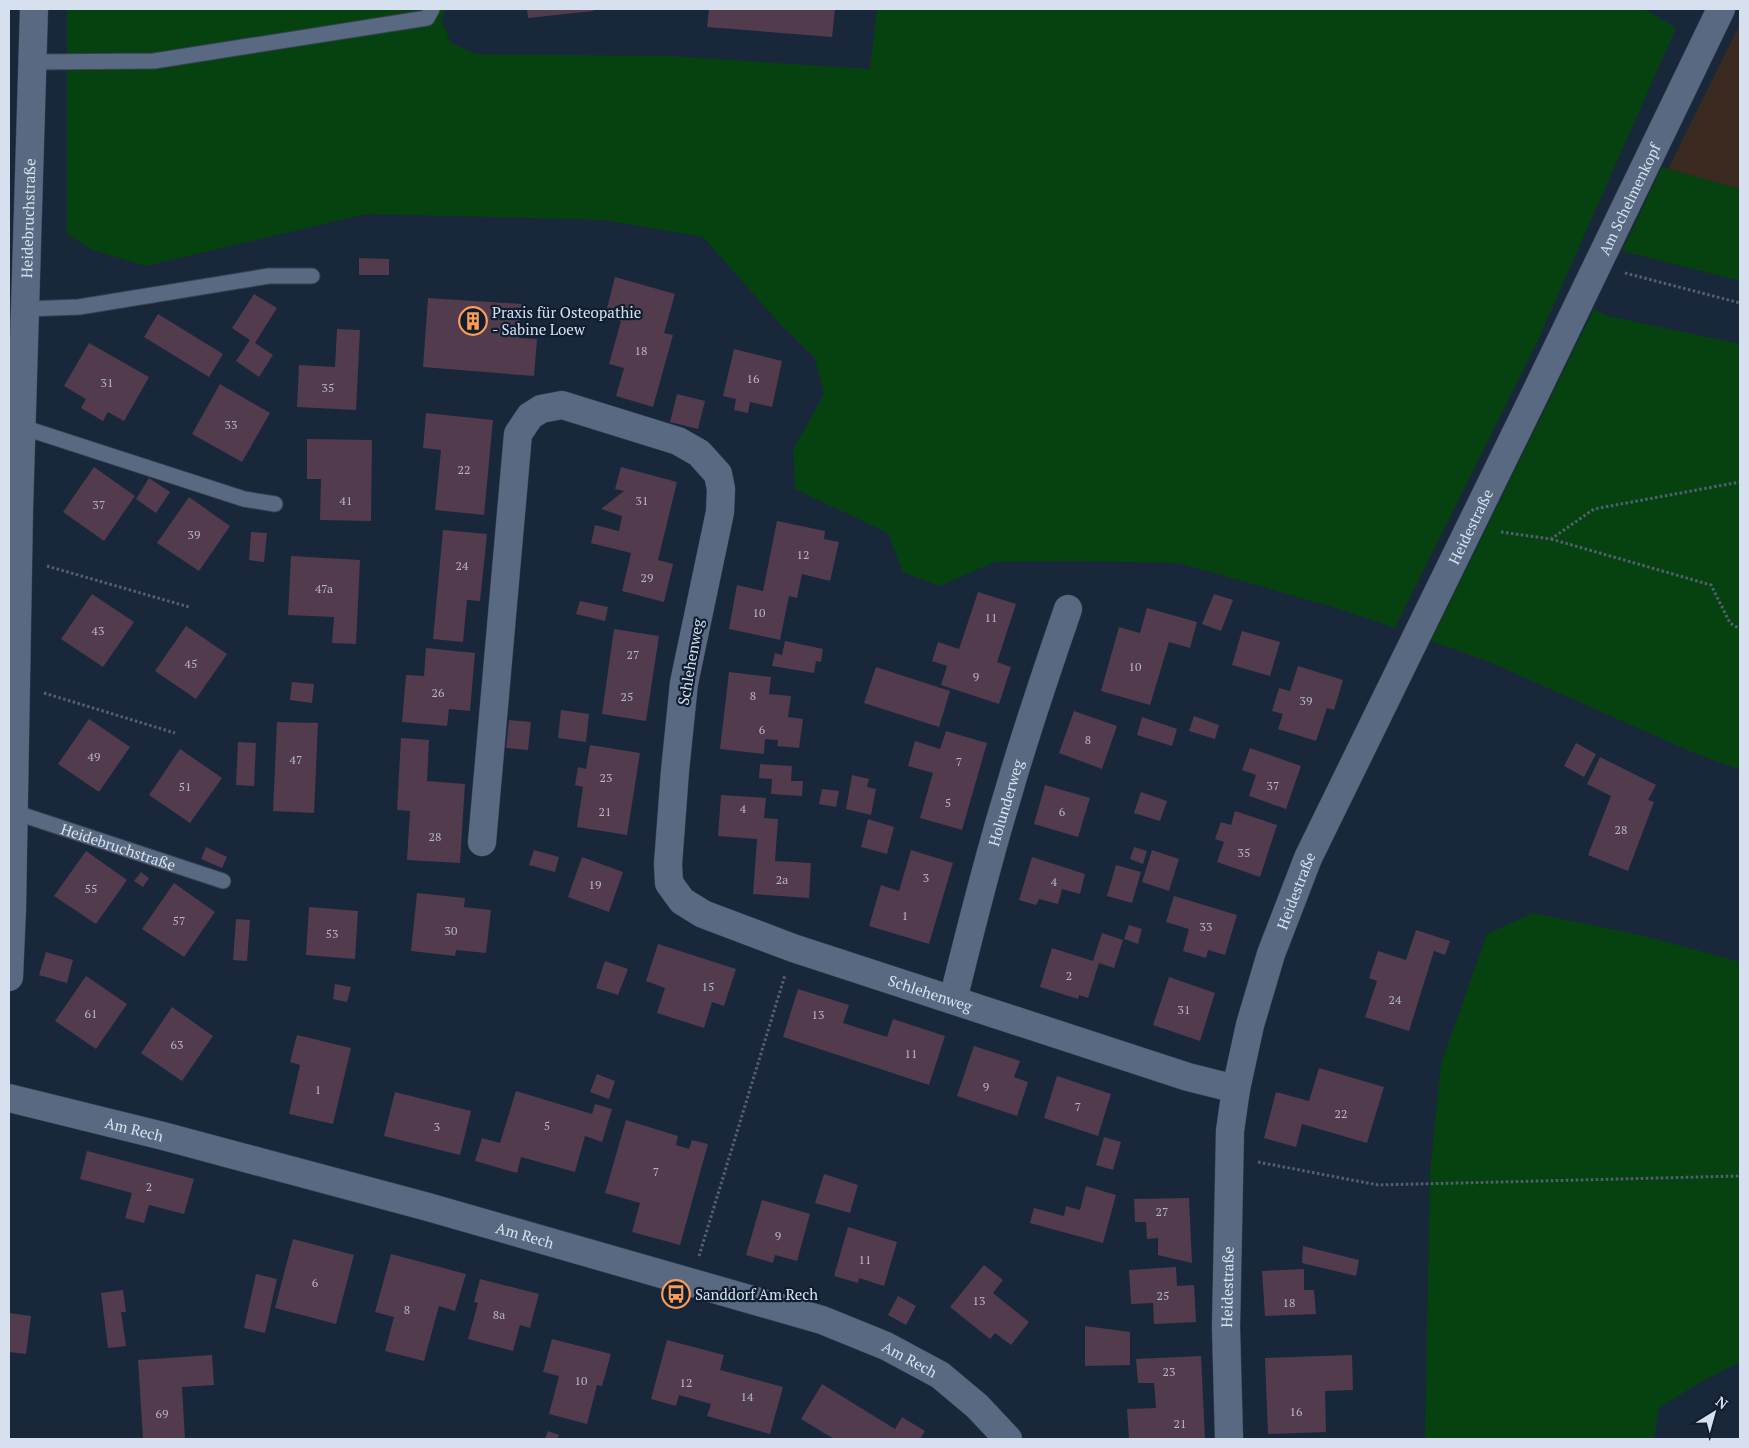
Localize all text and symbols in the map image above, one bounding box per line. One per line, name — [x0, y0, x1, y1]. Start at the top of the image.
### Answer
street label: Am Schelmenkopf — [1594, 139, 1665, 258]
street label: Heidebruchstraße — [16, 158, 40, 278]
place label: Praxis für Osteopathie - Sabine Loew — [492, 302, 641, 339]
building icon: Praxis für Osteopathie - Sabine Loew — [458, 306, 488, 336]
house number: 18 — [635, 343, 647, 358]
house number: 16 — [747, 371, 760, 386]
house number: 31 — [101, 375, 113, 390]
house number: 35 — [322, 380, 334, 395]
house number: 33 — [225, 417, 237, 432]
house number: 22 — [458, 462, 470, 477]
street label: Heidestraße — [1443, 486, 1497, 567]
house number: 41 — [340, 493, 352, 508]
house number: 31 — [636, 493, 648, 508]
house number: 37 — [93, 497, 105, 512]
house number: 39 — [188, 527, 200, 542]
house number: 12 — [797, 547, 809, 562]
house number: 24 — [456, 558, 469, 573]
house number: 29 — [641, 570, 653, 585]
house number: 47a — [315, 581, 333, 596]
house number: 10 — [753, 605, 765, 620]
house number: 11 — [985, 610, 997, 625]
street label: Schlehenweg — [673, 616, 708, 707]
house number: 43 — [92, 623, 104, 638]
house number: 27 — [627, 647, 639, 662]
house number: 45 — [185, 656, 197, 671]
house number: 10 — [1129, 659, 1141, 674]
house number: 9 — [973, 669, 979, 684]
house number: 26 — [432, 685, 445, 700]
house number: 8 — [750, 688, 756, 703]
house number: 25 — [621, 689, 633, 704]
house number: 39 — [1300, 693, 1312, 708]
house number: 6 — [759, 722, 766, 737]
house number: 8 — [1085, 732, 1091, 747]
house number: 49 — [88, 749, 100, 764]
house number: 47 — [290, 752, 302, 767]
house number: 7 — [956, 754, 962, 769]
street label: Holunderweg — [983, 756, 1028, 848]
house number: 23 — [600, 770, 612, 785]
house number: 37 — [1267, 778, 1279, 793]
house number: 51 — [179, 779, 191, 794]
house number: 5 — [945, 795, 951, 810]
house number: 4 — [740, 801, 747, 816]
house number: 21 — [599, 804, 611, 819]
house number: 6 — [1059, 804, 1066, 819]
street label: Heidebruchstraße — [58, 818, 178, 875]
house number: 28 — [1615, 822, 1627, 837]
house number: 28 — [429, 829, 441, 844]
house number: 35 — [1238, 845, 1250, 860]
street label: Heidestraße — [1271, 848, 1320, 932]
house number: 3 — [923, 870, 929, 885]
house number: 2a — [776, 872, 788, 887]
house number: 4 — [1051, 874, 1058, 889]
house number: 19 — [589, 877, 601, 892]
house number: 55 — [85, 881, 97, 896]
house number: 1 — [902, 908, 908, 923]
house number: 57 — [173, 913, 185, 928]
house number: 33 — [1200, 919, 1212, 934]
house number: 30 — [445, 923, 457, 938]
house number: 53 — [326, 926, 338, 941]
house number: 2 — [1066, 968, 1072, 983]
street label: Schlehenweg — [886, 970, 976, 1016]
house number: 15 — [702, 979, 714, 994]
house number: 24 — [1389, 992, 1402, 1007]
house number: 31 — [1178, 1002, 1190, 1017]
house number: 61 — [85, 1006, 97, 1021]
house number: 13 — [812, 1007, 824, 1022]
house number: 63 — [171, 1037, 183, 1052]
house number: 11 — [905, 1046, 917, 1061]
house number: 9 — [983, 1079, 989, 1094]
house number: 1 — [315, 1082, 321, 1097]
house number: 7 — [1075, 1099, 1081, 1114]
house number: 22 — [1335, 1106, 1347, 1121]
street label: Am Rech — [103, 1112, 166, 1146]
house number: 5 — [544, 1118, 550, 1133]
house number: 3 — [434, 1119, 440, 1134]
house number: 7 — [653, 1164, 659, 1179]
house number: 2 — [146, 1179, 152, 1194]
house number: 27 — [1156, 1204, 1168, 1219]
street label: Am Rech — [494, 1217, 557, 1253]
house number: 9 — [775, 1228, 781, 1243]
street label: Heidestraße — [1216, 1246, 1238, 1328]
house number: 11 — [859, 1252, 871, 1267]
house number: 6 — [312, 1275, 319, 1290]
bus stop icon: Sanddorf Am Rech — [661, 1279, 691, 1309]
place label: Sanddorf Am Rech — [695, 1284, 818, 1304]
house number: 25 — [1157, 1288, 1169, 1303]
house number: 13 — [973, 1293, 985, 1308]
house number: 18 — [1283, 1295, 1295, 1310]
house number: 8 — [404, 1302, 410, 1317]
house number: 8a — [493, 1307, 505, 1322]
street label: Am Rech — [879, 1336, 941, 1382]
house number: 23 — [1163, 1364, 1175, 1379]
house number: 10 — [575, 1373, 587, 1388]
house number: 12 — [680, 1375, 692, 1390]
north arrow — [1689, 1388, 1739, 1438]
house number: 14 — [741, 1389, 754, 1404]
text: N — [1712, 1391, 1732, 1413]
house number: 16 — [1290, 1404, 1303, 1419]
house number: 69 — [156, 1406, 168, 1421]
house number: 21 — [1174, 1416, 1186, 1431]

